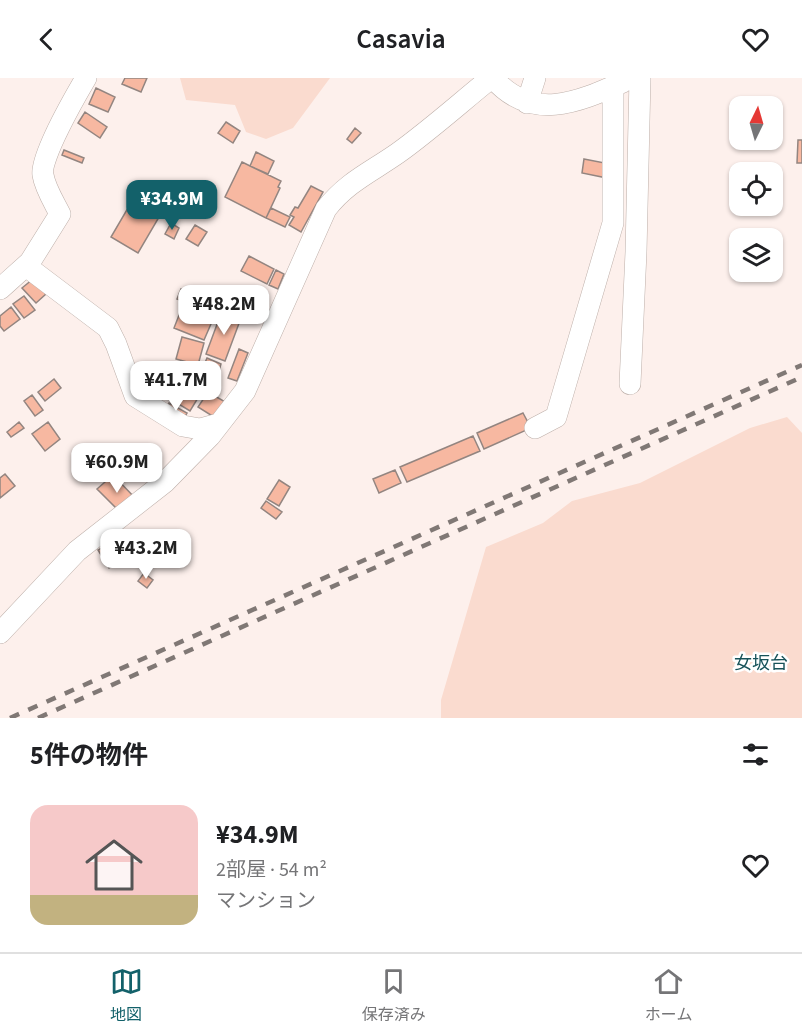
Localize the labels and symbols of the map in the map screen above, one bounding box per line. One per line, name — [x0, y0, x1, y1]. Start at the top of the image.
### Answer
north arrow — [729, 96, 783, 150]
pin: ¥34.9M — [123, 180, 221, 231]
pin: ¥48.2M — [175, 285, 273, 336]
pin: ¥41.7M — [127, 361, 225, 412]
pin: ¥60.9M — [68, 443, 166, 494]
pin: ¥43.2M — [97, 529, 195, 580]
district label: 女坂台 — [734, 651, 788, 676]

